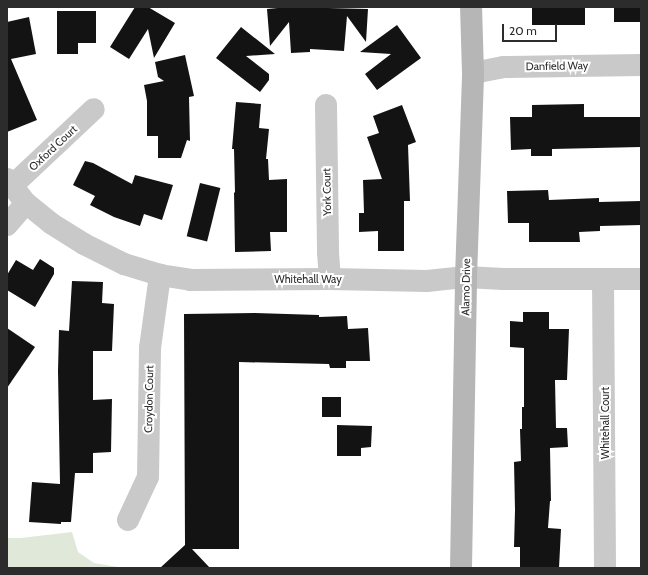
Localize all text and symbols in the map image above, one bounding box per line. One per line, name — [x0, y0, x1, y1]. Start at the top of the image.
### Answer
scale bar — [504, 16, 559, 42]
text: 20 m — [509, 23, 537, 38]
street label: Danfield Way — [526, 59, 588, 73]
street label: Oxford Court — [26, 122, 80, 174]
street label: York Court — [320, 168, 334, 216]
street label: Alamo Drive — [459, 258, 473, 316]
street label: Whitehall Way — [274, 272, 342, 286]
street label: Croydon Court — [142, 365, 156, 433]
street label: Whitehall Court — [598, 387, 612, 459]

